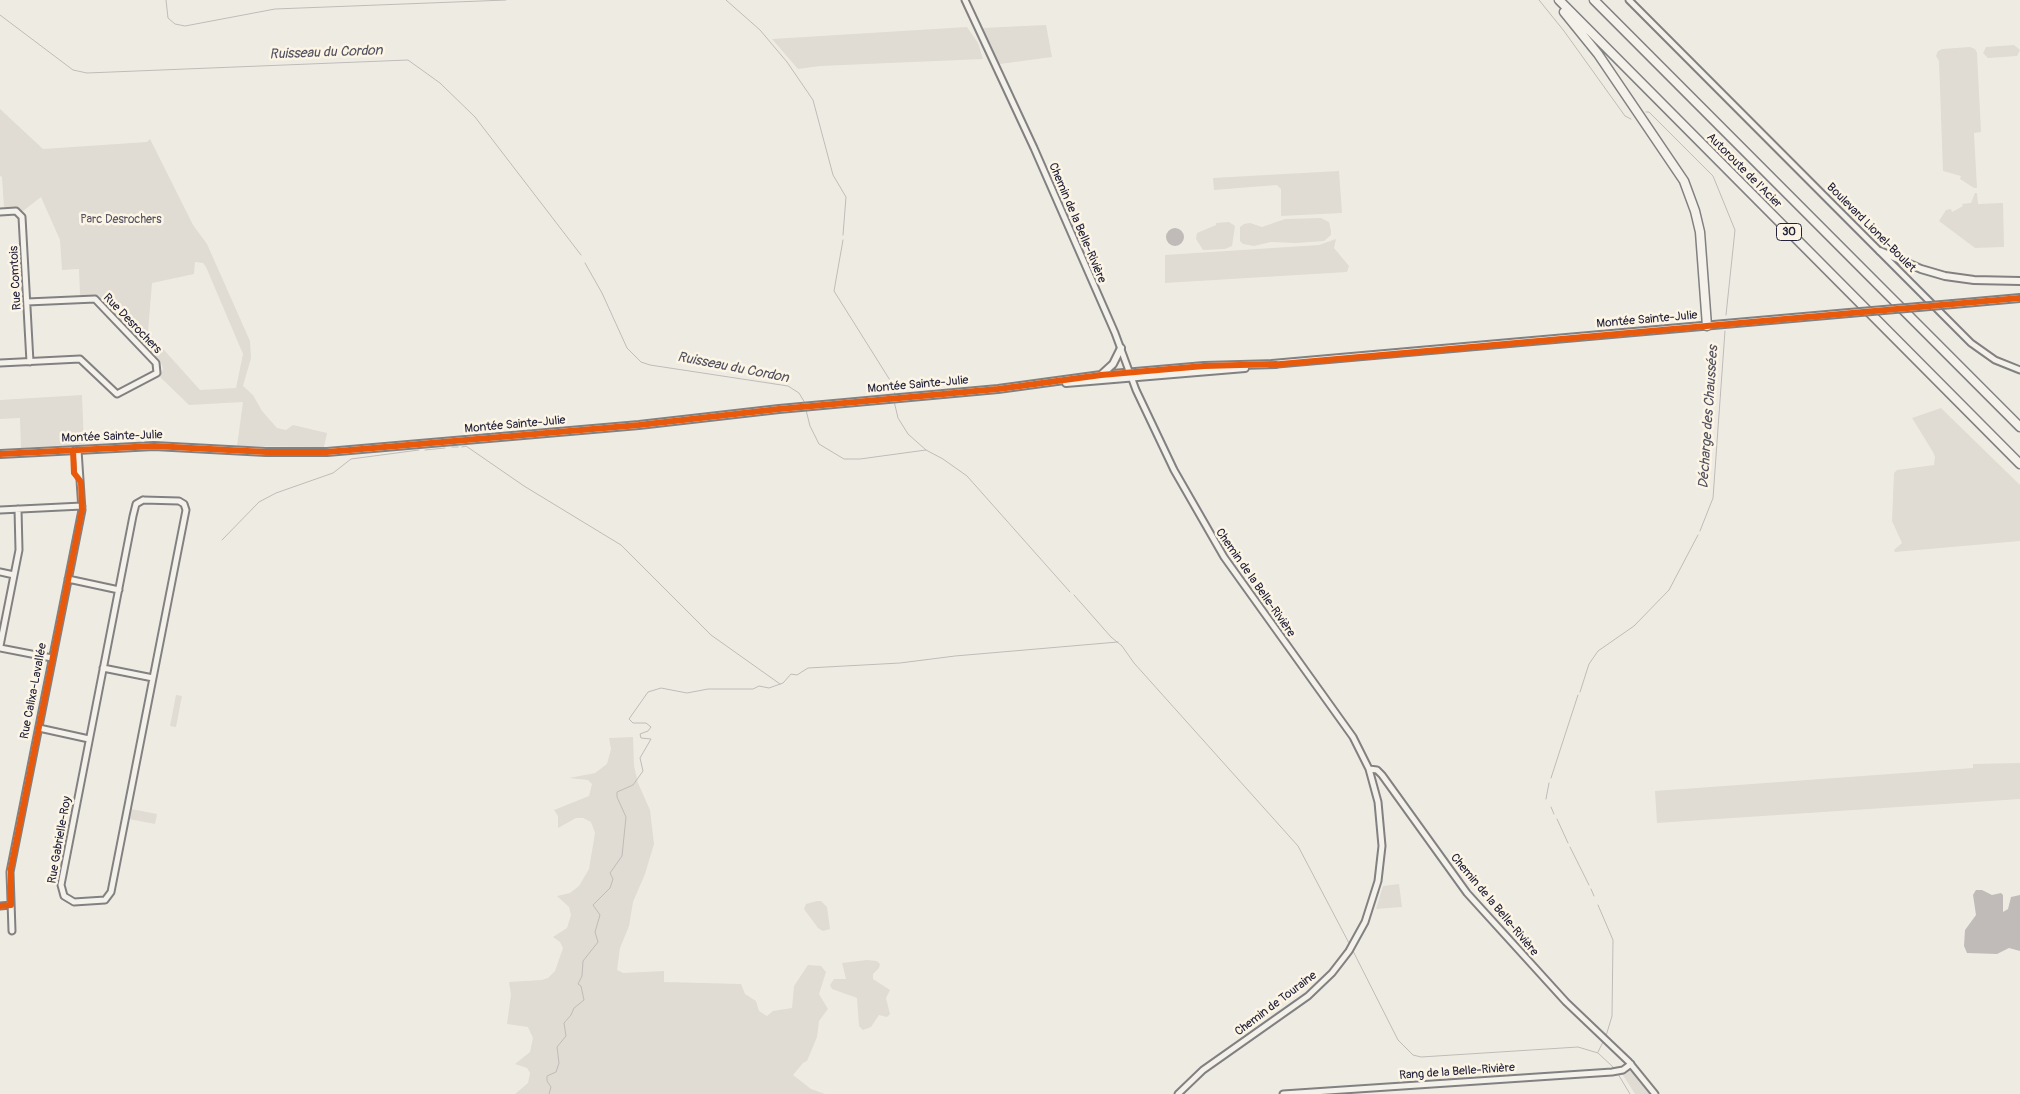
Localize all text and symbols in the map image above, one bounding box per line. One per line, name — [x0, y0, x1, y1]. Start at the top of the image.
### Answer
water label: Ruisseau du Cordon — [269, 43, 383, 63]
street label: Autoroute de l'Acier — [1703, 130, 1785, 212]
street label: Chemin de la Belle-Rivière — [1045, 161, 1109, 285]
street label: Boulevard Lionel-Boulet — [1823, 180, 1919, 276]
park label: Parc Desrochers — [80, 213, 162, 227]
road number: 30 — [1776, 223, 1802, 240]
street label: Rue Comtois — [7, 245, 25, 311]
street label: Rue Desrochers — [100, 291, 164, 357]
street label: Montée Sainte-Julie — [1596, 308, 1698, 332]
water label: Décharge des Chaussées — [1696, 345, 1722, 489]
water label: Ruisseau du Cordon — [676, 349, 790, 387]
street label: Montée Sainte-Julie — [867, 373, 969, 397]
street label: Montée Sainte-Julie — [464, 413, 566, 437]
street label: Montée Sainte-Julie — [61, 428, 163, 446]
street label: Chemin de la Belle-Rivière — [1212, 526, 1298, 640]
street label: Rue Calixa-Lavallée — [18, 642, 50, 740]
street label: Rue Gabrielle-Roy — [45, 795, 75, 885]
street label: Chemin de la Belle-Rivière — [1447, 851, 1541, 959]
street label: Chemin de Touraine — [1232, 969, 1320, 1039]
street label: Rang de la Belle-Rivière — [1399, 1061, 1515, 1083]

